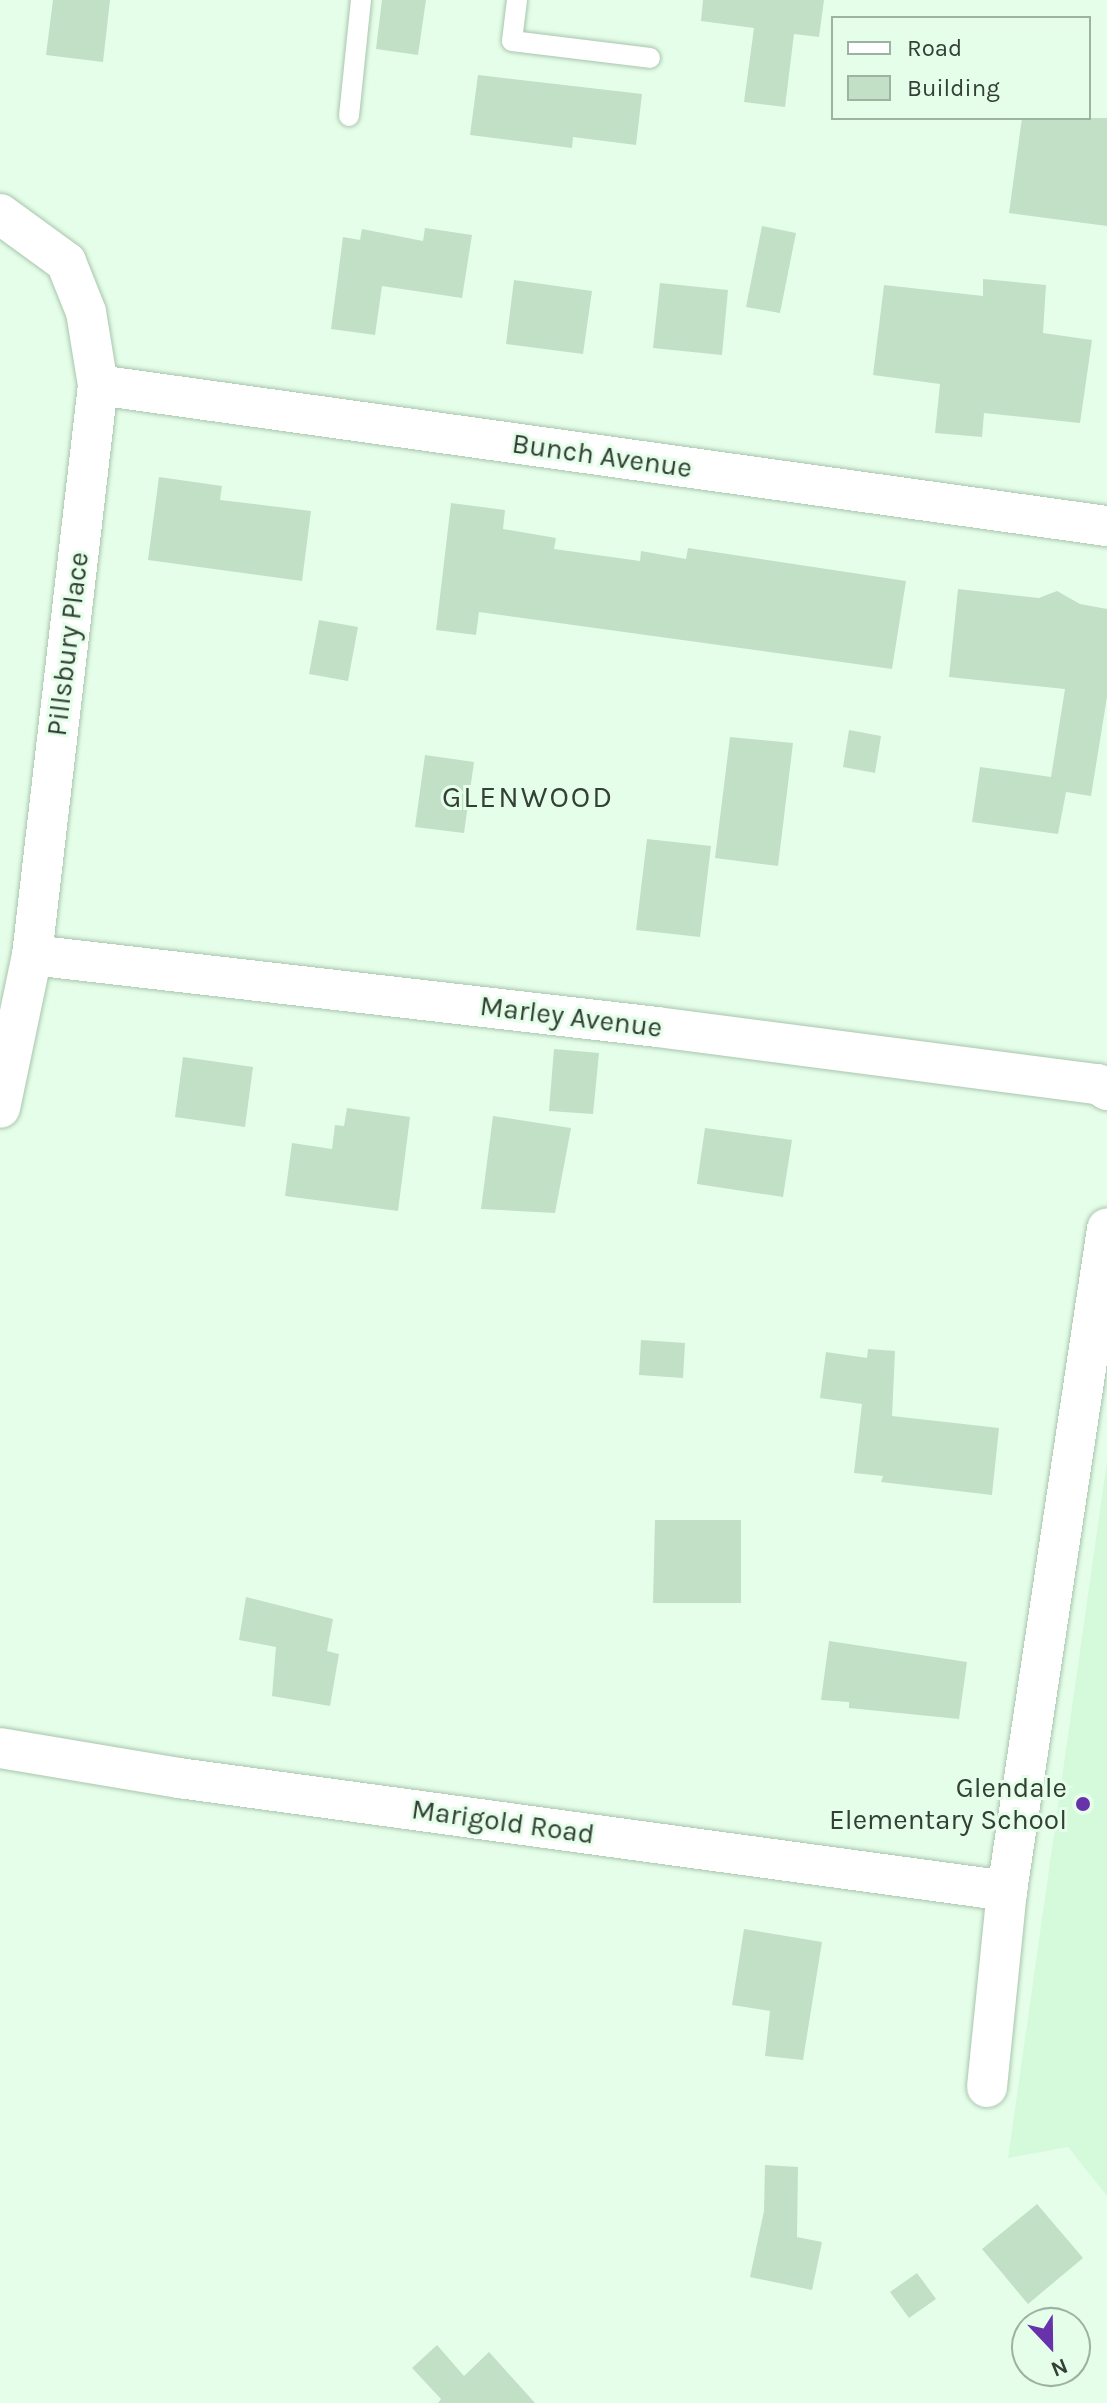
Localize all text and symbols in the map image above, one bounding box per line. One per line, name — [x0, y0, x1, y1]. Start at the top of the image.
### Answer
legend — [831, 16, 1091, 120]
text: Road — [907, 34, 962, 62]
text: Building — [907, 74, 1000, 102]
street label: Bunch Avenue — [510, 427, 694, 485]
street label: Pillsbury Place — [40, 550, 96, 738]
district label: GLENWOOD — [442, 779, 614, 815]
street label: Marley Avenue — [478, 989, 664, 1045]
place label: Glendale Elementary School — [829, 1771, 1067, 1837]
street label: Marigold Road — [409, 1793, 597, 1851]
marker: Glendale Elementary School — [1074, 1795, 1092, 1813]
north arrow — [1011, 2307, 1091, 2387]
text: N — [1047, 2352, 1071, 2382]

